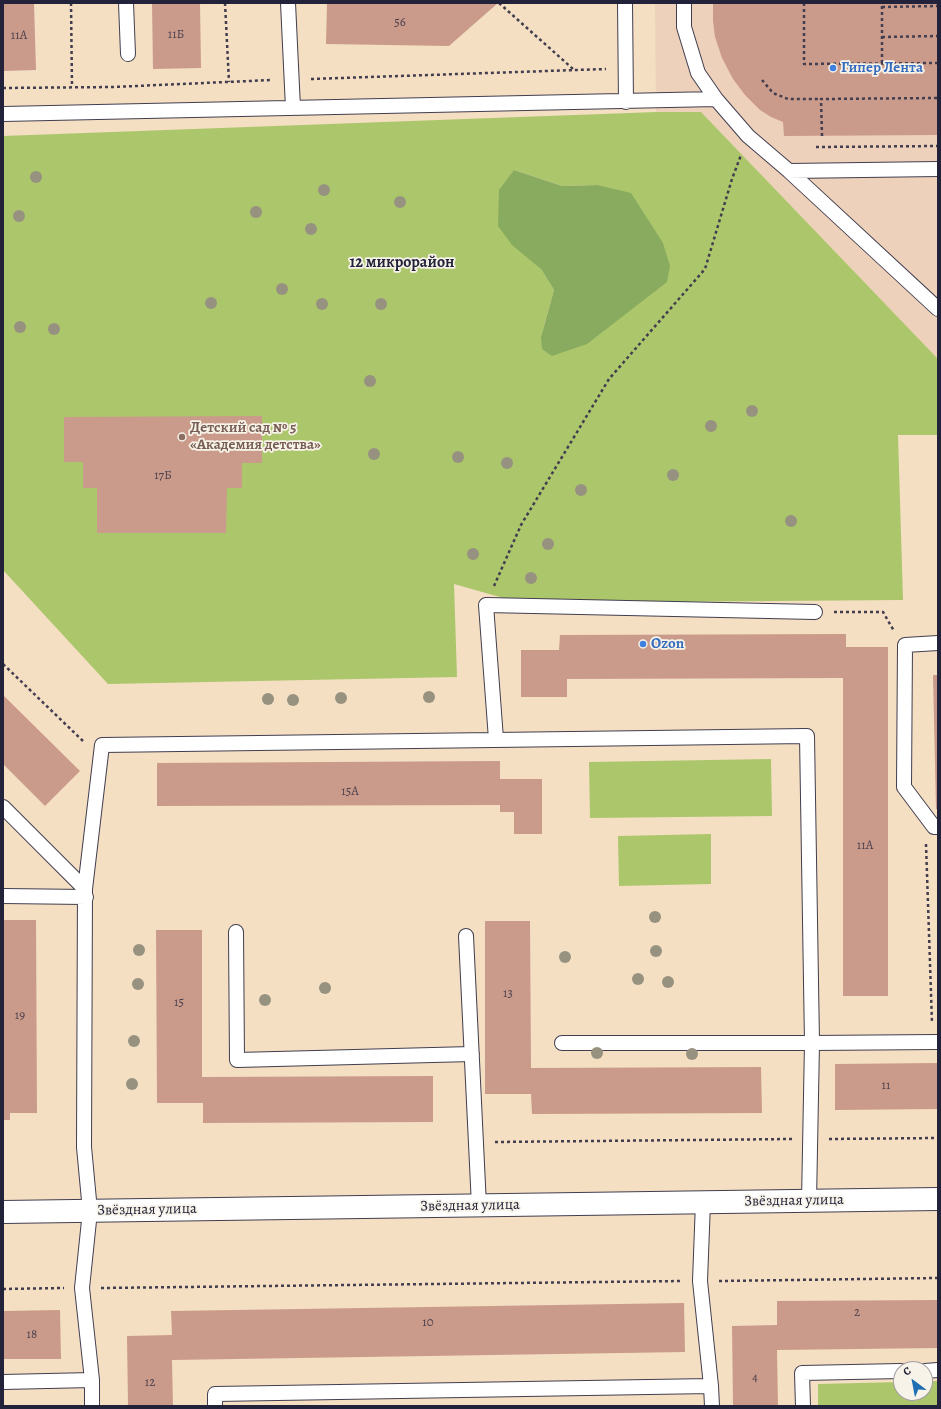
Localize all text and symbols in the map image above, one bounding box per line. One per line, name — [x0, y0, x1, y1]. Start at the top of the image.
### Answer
house number: 56 — [394, 15, 406, 31]
house number: 11Б — [168, 27, 184, 43]
house number: 11А — [11, 28, 27, 44]
place label: Гипер Лента — [841, 59, 923, 77]
marker: Гипер Лента — [828, 63, 838, 73]
district label: 12 микрорайон — [350, 253, 454, 273]
place label: Детский сад № 5 «Академия детства» — [190, 419, 321, 454]
marker: Детский сад № 5 «Академия детства» — [177, 432, 187, 442]
house number: 17Б — [154, 468, 172, 484]
place label: Ozon — [651, 635, 684, 653]
marker: Ozon — [638, 639, 648, 649]
house number: 15А — [341, 784, 359, 800]
house number: 11А — [857, 838, 873, 854]
house number: 13 — [503, 986, 513, 1002]
house number: 15 — [174, 995, 184, 1011]
house number: 19 — [15, 1008, 25, 1024]
house number: 11 — [882, 1078, 890, 1094]
street label: Звёздная улица — [744, 1191, 844, 1211]
street label: Звёздная улица — [420, 1196, 520, 1216]
street label: Звёздная улица — [97, 1200, 197, 1220]
house number: 2 — [854, 1305, 860, 1321]
house number: 10 — [422, 1315, 434, 1331]
house number: 18 — [27, 1327, 37, 1343]
north arrow — [893, 1361, 933, 1401]
text: С — [900, 1363, 914, 1379]
house number: 4 — [752, 1370, 758, 1386]
house number: 12 — [145, 1375, 155, 1391]

